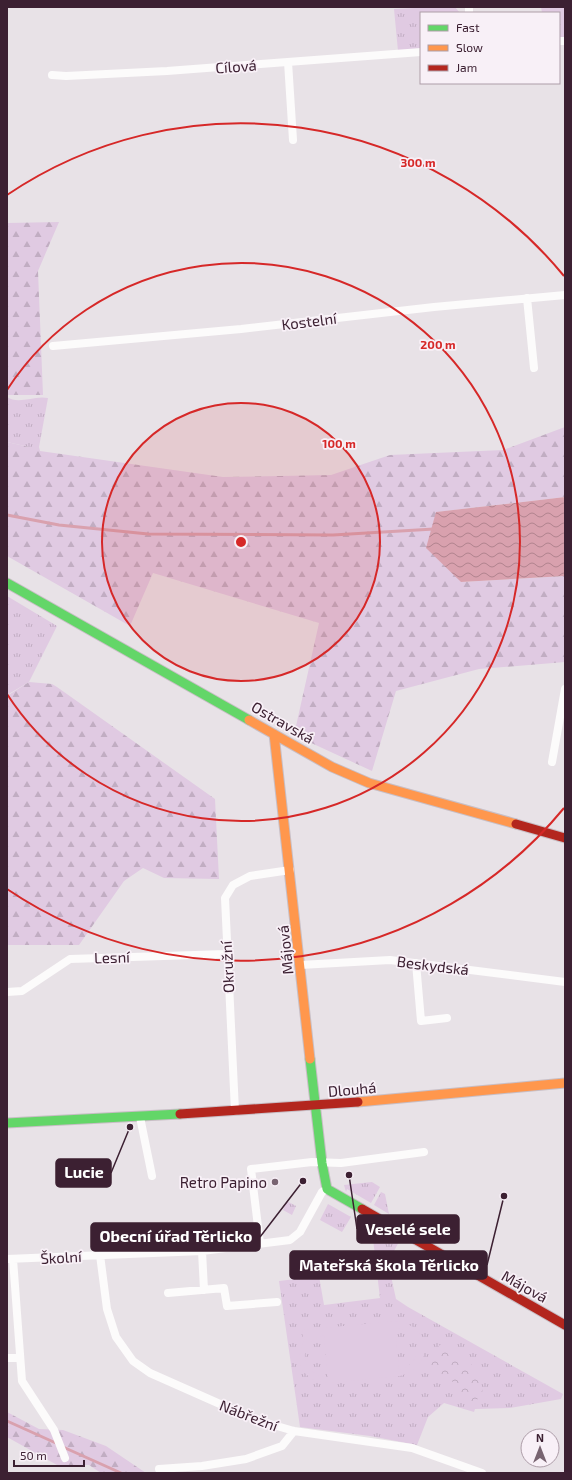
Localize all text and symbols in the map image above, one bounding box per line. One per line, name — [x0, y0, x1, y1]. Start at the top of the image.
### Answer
legend — [420, 12, 560, 84]
text: Fast — [456, 20, 480, 34]
text: Slow — [456, 40, 483, 54]
street label: Cílová — [215, 56, 257, 76]
text: Jam — [456, 60, 477, 74]
text: 300 m — [400, 155, 436, 169]
street label: Kostelní — [280, 309, 339, 333]
text: 200 m — [420, 337, 456, 351]
text: 100 m — [322, 436, 356, 450]
centre of rings — [234, 535, 248, 549]
street label: Ostravská — [249, 697, 317, 747]
street label: Májová — [273, 924, 298, 976]
street label: Okružní — [217, 939, 237, 994]
street label: Lesní — [94, 947, 131, 967]
street label: Beskydská — [396, 952, 470, 978]
street label: Dlouhá — [327, 1078, 377, 1100]
callout: Lucie — [56, 1159, 111, 1187]
text: Lucie — [64, 1162, 104, 1181]
place label: Retro Papino — [180, 1173, 267, 1191]
marker: Retro Papino — [270, 1177, 280, 1187]
callout: Veselé sele — [357, 1215, 459, 1243]
text: Veselé sele — [365, 1219, 451, 1238]
callout: Obecní úřad Těrlicko — [91, 1223, 260, 1251]
text: Obecní úřad Těrlicko — [99, 1226, 253, 1245]
street label: Školní — [40, 1247, 83, 1267]
callout: Mateřská škola Těrlicko — [290, 1251, 487, 1279]
text: Mateřská škola Těrlicko — [299, 1255, 479, 1274]
street label: Májová — [498, 1266, 551, 1307]
street label: Nábřežní — [217, 1396, 282, 1435]
north arrow — [520, 1428, 560, 1468]
text: N — [536, 1431, 544, 1444]
scale bar — [14, 1442, 84, 1468]
text: 50 m — [20, 1448, 47, 1462]

